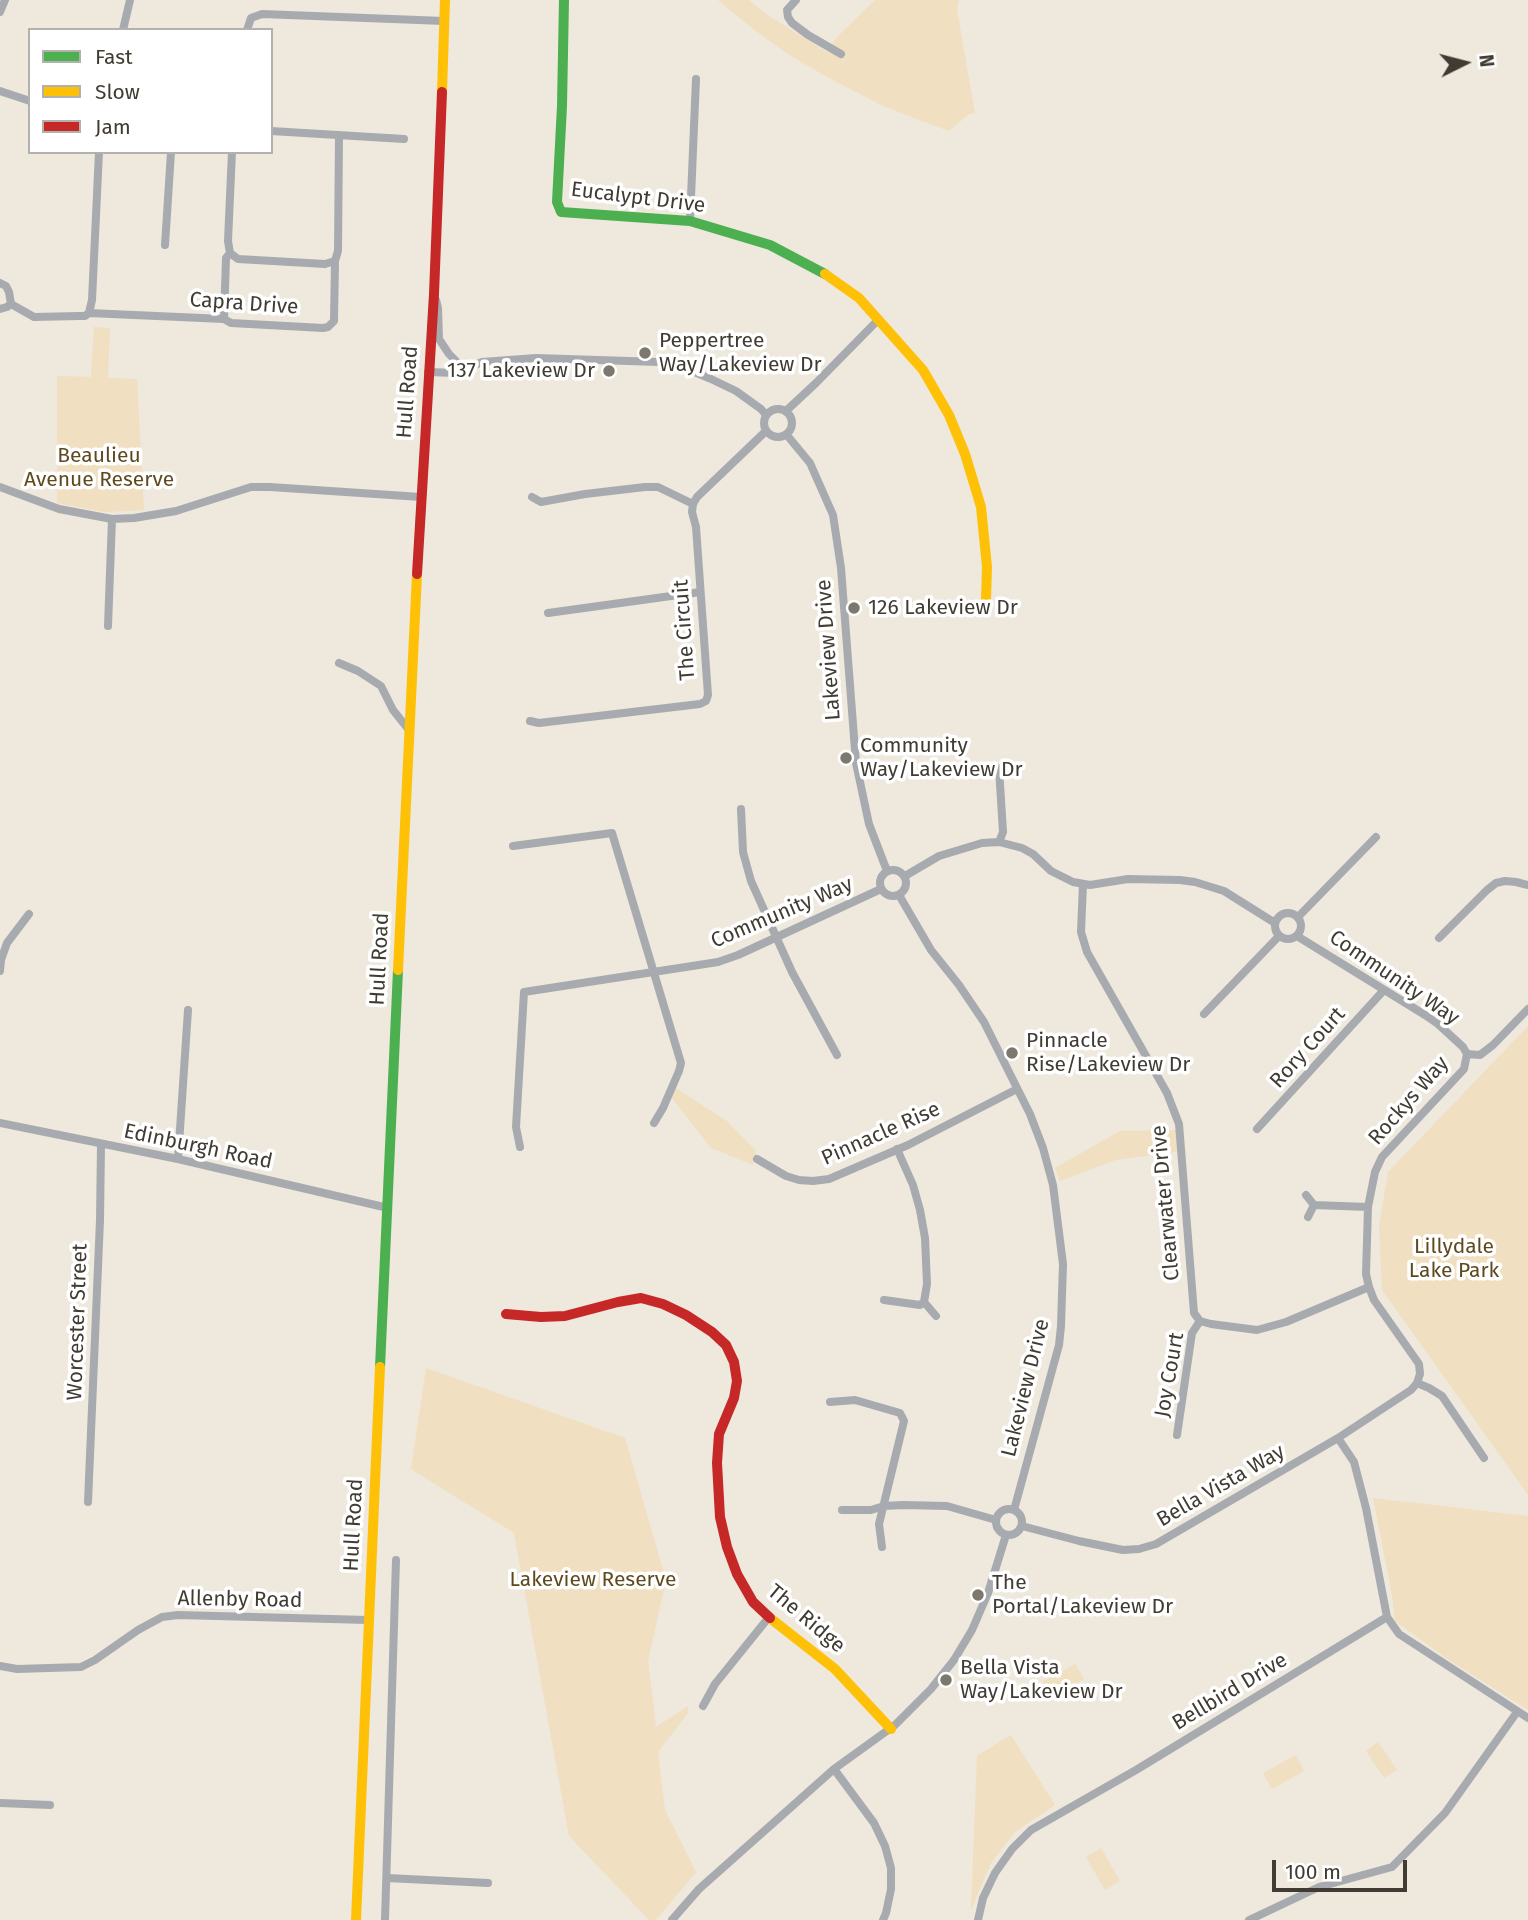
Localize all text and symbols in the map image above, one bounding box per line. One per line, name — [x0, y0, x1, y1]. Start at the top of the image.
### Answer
legend — [28, 28, 273, 154]
north arrow — [1430, 28, 1500, 98]
text: Fast — [95, 44, 133, 70]
text: N — [1474, 53, 1498, 68]
text: Slow — [95, 79, 140, 105]
text: Jam — [95, 114, 131, 140]
street label: Eucalypt Drive — [569, 177, 707, 219]
street label: Capra Drive — [189, 288, 299, 320]
place label: Peppertree Way/Lakeview Dr — [659, 328, 822, 378]
street label: Hull Road — [392, 345, 424, 439]
marker: Peppertree Way/Lakeview Dr — [637, 345, 653, 361]
place label: 137 Lakeview Dr — [447, 358, 595, 384]
marker: 137 Lakeview Dr — [601, 363, 617, 379]
park label: Beaulieu Avenue Reserve — [24, 443, 174, 493]
street label: The Circuit — [669, 579, 701, 681]
street label: Lakeview Drive — [812, 579, 846, 721]
place label: 126 Lakeview Dr — [868, 595, 1018, 621]
marker: 126 Lakeview Dr — [846, 600, 862, 616]
place label: Community Way/Lakeview Dr — [860, 733, 1023, 783]
marker: Community Way/Lakeview Dr — [838, 750, 854, 766]
street label: Community Way — [707, 872, 857, 954]
street label: Hull Road — [365, 912, 395, 1006]
street label: Community Way — [1324, 925, 1464, 1031]
street label: Rory Court — [1265, 1002, 1351, 1094]
place label: Pinnacle Rise/Lakeview Dr — [1026, 1028, 1190, 1078]
marker: Pinnacle Rise/Lakeview Dr — [1004, 1045, 1020, 1061]
street label: Rockys Way — [1364, 1052, 1454, 1150]
street label: Pinnacle Rise — [818, 1097, 944, 1171]
street label: Edinburgh Road — [121, 1119, 275, 1175]
street label: Clearwater Drive — [1147, 1124, 1185, 1282]
park label: Lillydale Lake Park — [1409, 1234, 1499, 1284]
street label: Worcester Street — [63, 1243, 93, 1401]
street label: Lakeview Drive — [997, 1316, 1055, 1460]
street label: Joy Court — [1150, 1330, 1190, 1420]
street label: Bella Vista Way — [1153, 1439, 1289, 1533]
street label: Hull Road — [339, 1478, 369, 1572]
park label: Lakeview Reserve — [510, 1567, 676, 1593]
place label: The Portal/Lakeview Dr — [992, 1570, 1173, 1620]
street label: The Ridge — [762, 1579, 850, 1659]
street label: Allenby Road — [177, 1586, 303, 1614]
marker: The Portal/Lakeview Dr — [970, 1587, 986, 1603]
street label: Bellbird Drive — [1168, 1648, 1292, 1736]
place label: Bella Vista Way/Lakeview Dr — [960, 1655, 1123, 1705]
marker: Bella Vista Way/Lakeview Dr — [938, 1672, 954, 1688]
scale bar — [1276, 1846, 1411, 1890]
text: 100 m — [1285, 1859, 1341, 1885]

